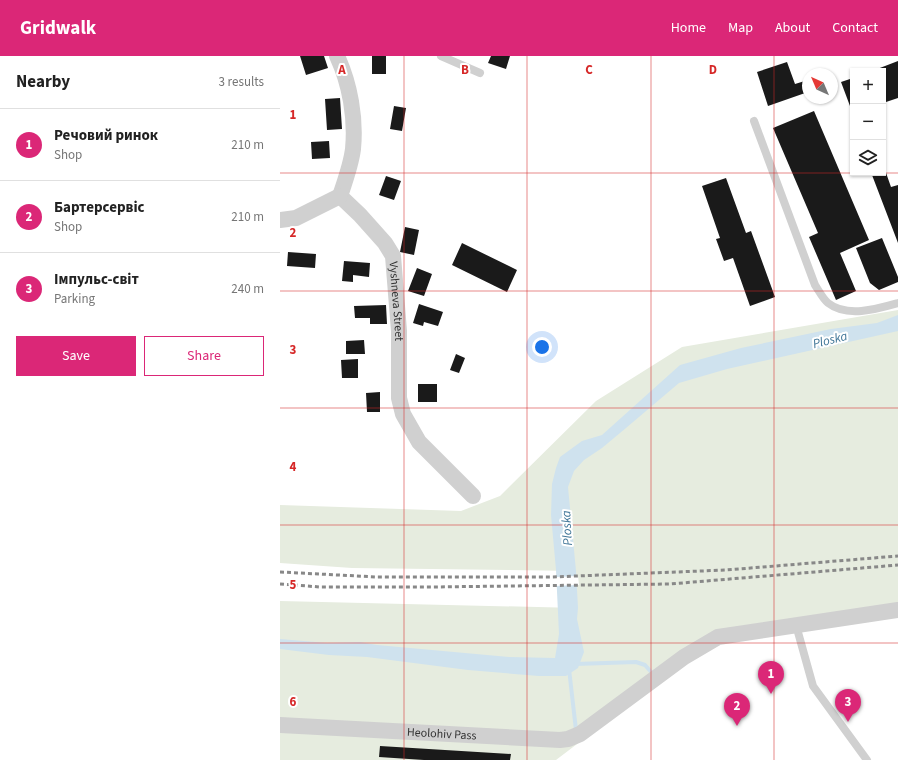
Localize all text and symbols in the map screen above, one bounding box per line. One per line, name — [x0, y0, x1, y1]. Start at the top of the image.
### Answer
text: Gridwalk — [20, 15, 96, 42]
text: Home — [671, 18, 706, 38]
text: Map — [728, 18, 753, 38]
text: About — [775, 18, 810, 38]
text: Contact — [832, 18, 878, 38]
text: A — [337, 61, 346, 79]
text: B — [461, 61, 469, 79]
text: C — [585, 61, 593, 79]
text: D — [709, 61, 717, 79]
north arrow — [802, 68, 838, 104]
map controls — [850, 68, 886, 176]
button: + — [850, 68, 886, 104]
text: Nearby — [16, 70, 70, 94]
text: 3 results — [219, 73, 264, 91]
button: − — [850, 104, 886, 140]
text: 1 — [290, 106, 297, 124]
text: Речовий ринок — [54, 125, 158, 146]
text: 1 — [26, 136, 32, 154]
text: 210 m — [231, 136, 264, 154]
button: layers — [850, 140, 886, 176]
text: Shop — [54, 146, 82, 164]
text: Бартерсервіс — [54, 197, 145, 218]
text: 2 — [26, 208, 32, 226]
text: 210 m — [231, 208, 264, 226]
text: Shop — [54, 218, 82, 236]
text: 2 — [290, 224, 297, 242]
street label: Vyshneva Street — [385, 261, 408, 341]
text: Імпульс-світ — [54, 269, 139, 290]
text: 3 — [26, 280, 32, 298]
text: 240 m — [231, 280, 264, 298]
text: Parking — [54, 290, 95, 308]
water label: Ploska — [811, 327, 849, 353]
button: Save — [16, 336, 136, 376]
button: Share — [144, 336, 264, 376]
your location — [532, 337, 552, 357]
text: 3 — [290, 341, 297, 359]
text: 4 — [290, 458, 297, 476]
water label: Ploska — [557, 510, 577, 546]
text: 5 — [290, 576, 297, 594]
pin: 1 — [758, 661, 784, 694]
pin: 3 — [835, 689, 861, 722]
text: 6 — [290, 693, 297, 711]
pin: 2 — [724, 693, 750, 726]
street label: Heolohiv Pass — [406, 723, 477, 744]

